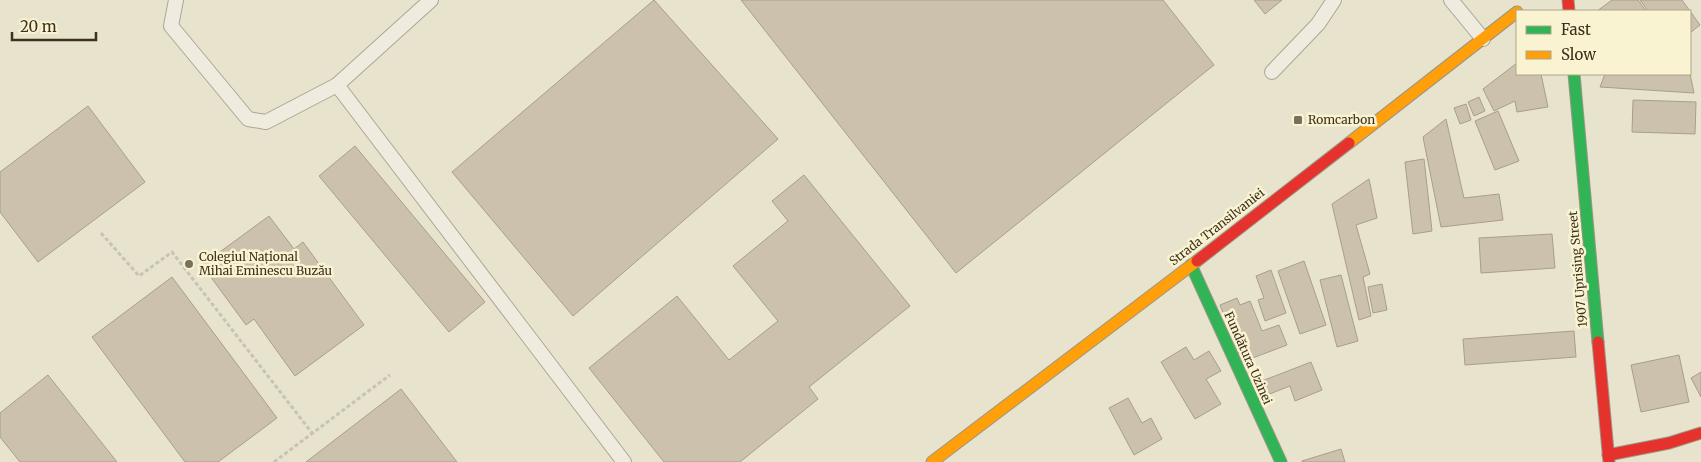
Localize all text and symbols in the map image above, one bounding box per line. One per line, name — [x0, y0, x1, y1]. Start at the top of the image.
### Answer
scale bar — [12, 10, 96, 42]
legend — [1516, 10, 1691, 75]
text: 20 m — [20, 17, 57, 36]
text: Fast — [1561, 20, 1591, 39]
text: Slow — [1561, 45, 1596, 64]
place label: Romcarbon — [1308, 112, 1375, 127]
marker: Romcarbon — [1292, 114, 1304, 126]
street label: Strada Transilvaniei — [1166, 185, 1267, 268]
street label: 1907 Uprising Street — [1565, 210, 1590, 328]
place label: Colegiul Național Mihai Eminescu Buzău — [199, 249, 332, 278]
marker: Colegiul Național Mihai Eminescu Buzău — [183, 258, 195, 270]
street label: Fundătura Uzinei — [1221, 309, 1276, 407]

